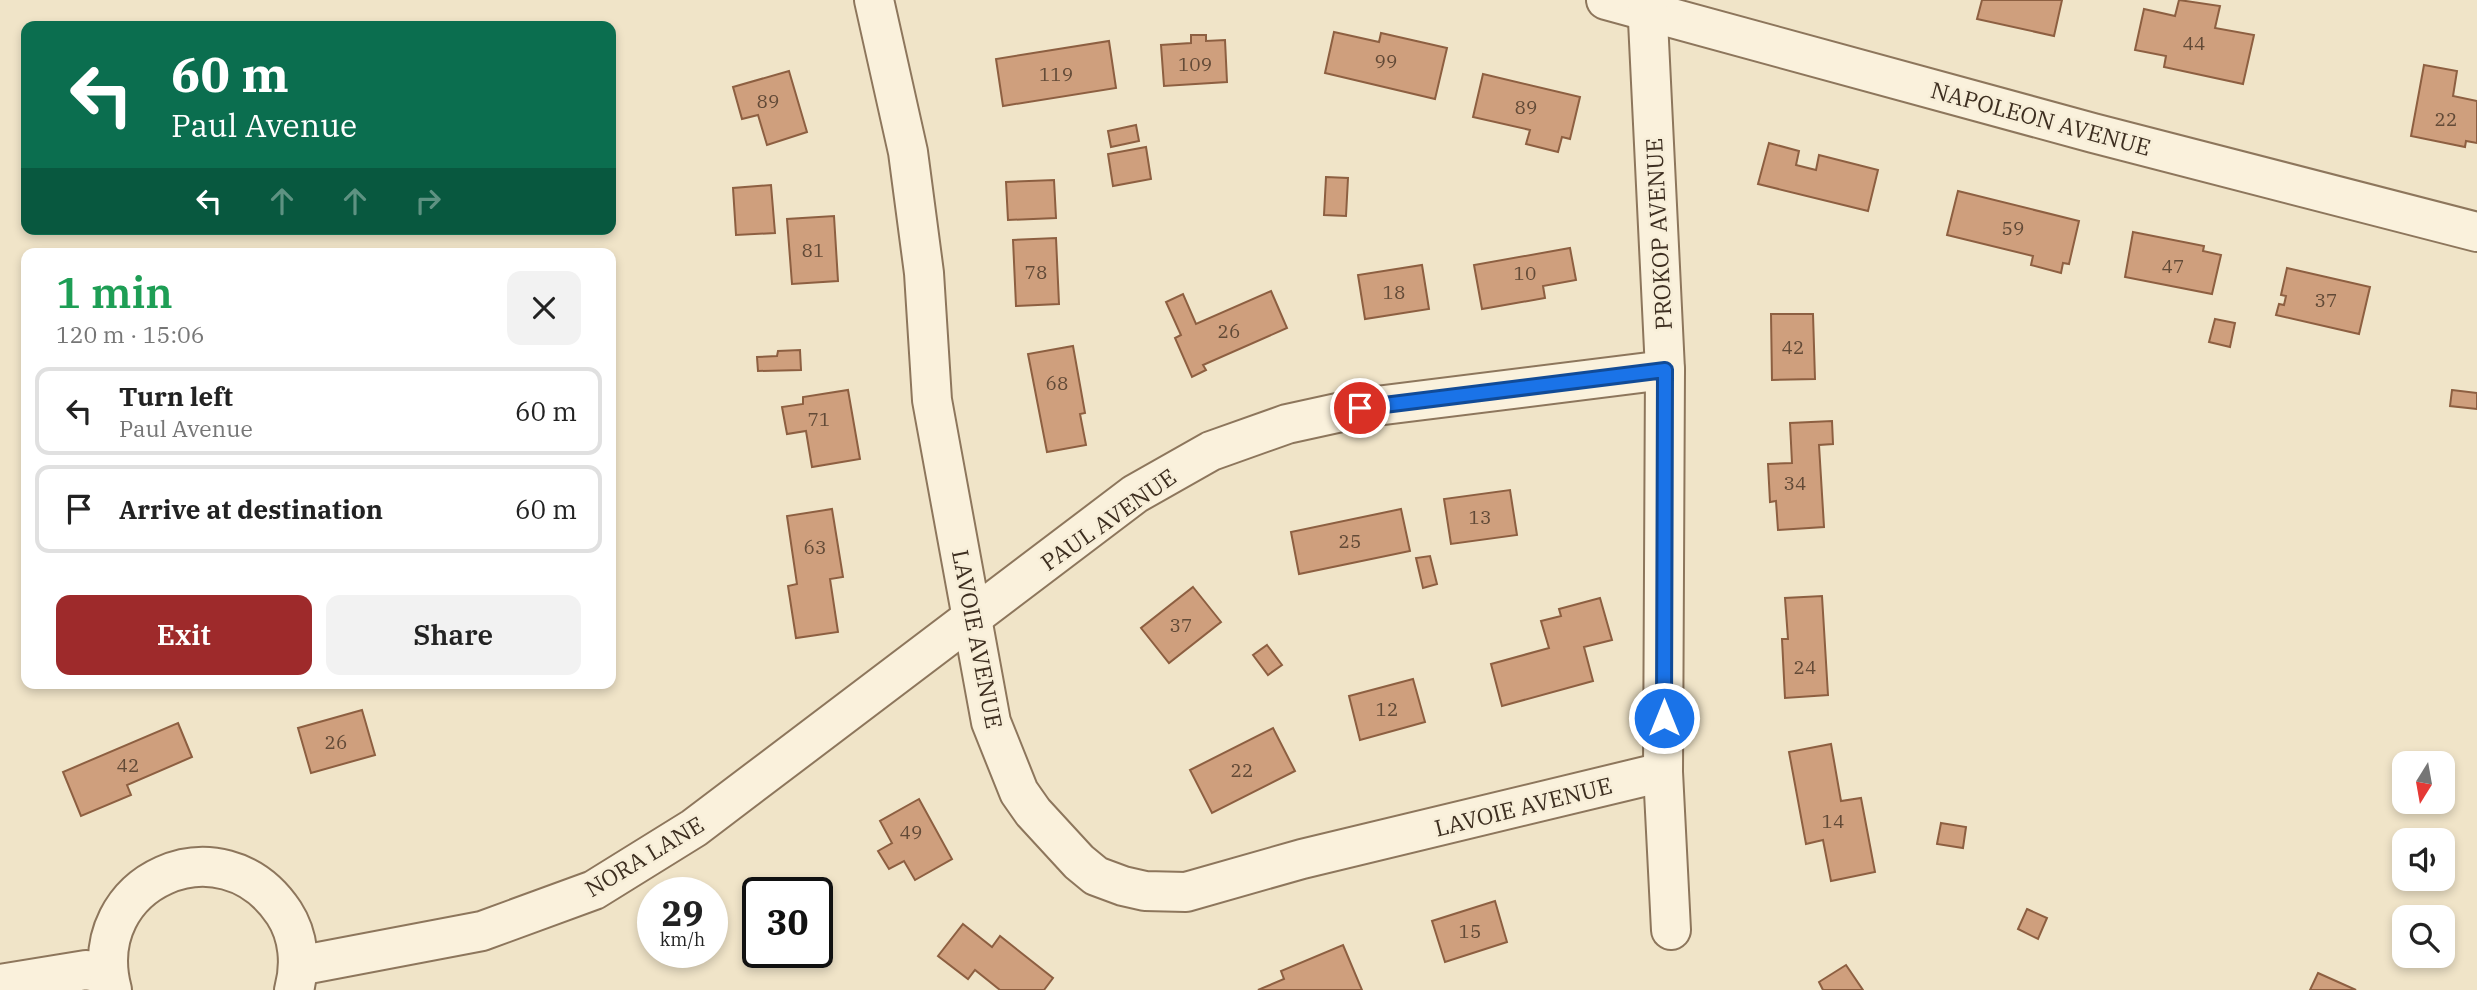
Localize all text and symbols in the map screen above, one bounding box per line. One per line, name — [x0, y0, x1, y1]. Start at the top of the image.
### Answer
house number: 44 — [2183, 31, 2205, 55]
text: 60 m — [171, 42, 289, 105]
icon: left — [56, 49, 147, 140]
house number: 99 — [1375, 49, 1397, 73]
house number: 109 — [1178, 52, 1212, 76]
house number: 119 — [1039, 62, 1073, 86]
street label: NAPOLEON AVENUE — [1928, 74, 2154, 162]
house number: 89 — [757, 89, 779, 113]
house number: 89 — [1515, 95, 1537, 119]
text: Paul Avenue — [171, 104, 357, 146]
house number: 22 — [2435, 107, 2457, 131]
street label: PROKOP AVENUE — [1638, 137, 1678, 331]
icon: left — [190, 182, 228, 220]
icon: ahead — [263, 182, 301, 220]
icon: ahead — [336, 182, 374, 220]
icon: right — [409, 182, 447, 220]
house number: 59 — [2002, 216, 2024, 240]
house number: 81 — [802, 238, 824, 262]
house number: 47 — [2162, 254, 2184, 278]
house number: 78 — [1025, 260, 1047, 284]
house number: 10 — [1514, 261, 1536, 285]
text: 1 min — [56, 265, 173, 320]
button: close — [507, 271, 581, 345]
house number: 18 — [1383, 280, 1405, 304]
house number: 37 — [2315, 288, 2337, 312]
text: 120 m · 15:06 — [56, 319, 205, 349]
house number: 26 — [1218, 319, 1240, 343]
house number: 42 — [1782, 335, 1804, 359]
house number: 68 — [1046, 371, 1068, 395]
pin — [1330, 378, 1390, 438]
text: Turn left — [119, 379, 233, 413]
icon: arrive — [1341, 389, 1379, 427]
icon: left — [60, 392, 98, 430]
text: 60 m — [515, 394, 577, 428]
house number: 71 — [808, 407, 830, 431]
text: Paul Avenue — [119, 413, 253, 443]
street label: PAUL AVENUE — [1034, 461, 1182, 577]
house number: 34 — [1784, 471, 1806, 495]
icon: arrive — [60, 490, 98, 528]
text: Arrive at destination — [119, 492, 383, 526]
text: 60 m — [515, 492, 577, 526]
house number: 13 — [1469, 505, 1491, 529]
house number: 25 — [1339, 529, 1361, 553]
house number: 63 — [804, 535, 826, 559]
street label: LAVOIE AVENUE — [946, 547, 1010, 731]
button: Exit — [56, 595, 312, 675]
button: Share — [326, 595, 581, 675]
house number: 37 — [1170, 613, 1192, 637]
house number: 24 — [1794, 655, 1816, 679]
position arrow — [1627, 681, 1701, 755]
house number: 12 — [1376, 697, 1398, 721]
house number: 26 — [325, 730, 347, 754]
north arrow — [2392, 751, 2455, 814]
map controls — [2392, 751, 2455, 968]
house number: 42 — [117, 753, 139, 777]
house number: 22 — [1231, 758, 1253, 782]
street label: LAVOIE AVENUE — [1431, 769, 1615, 843]
street label: NORA LANE — [579, 809, 709, 903]
house number: 14 — [1822, 809, 1844, 833]
house number: 49 — [900, 820, 922, 844]
button: sound — [2392, 828, 2455, 891]
speed limit sign: 30 — [742, 877, 833, 968]
text: 29 — [661, 890, 704, 936]
button: search — [2392, 905, 2455, 968]
house number: 15 — [1459, 919, 1481, 943]
text: km/h — [660, 928, 705, 951]

